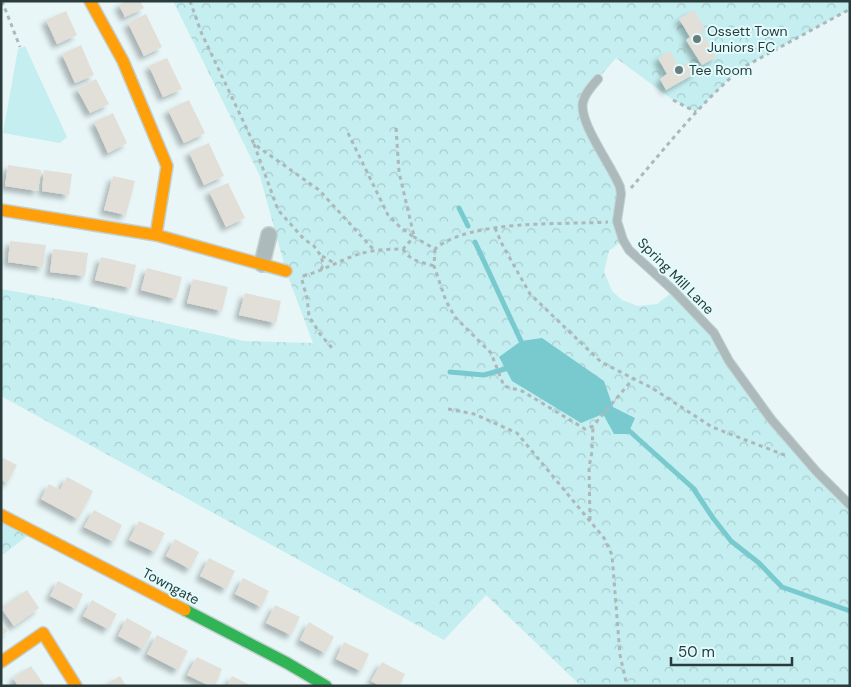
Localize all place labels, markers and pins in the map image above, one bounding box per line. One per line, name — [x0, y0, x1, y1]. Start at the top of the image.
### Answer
place label: Ossett Town Juniors FC — [707, 22, 788, 56]
marker: Ossett Town Juniors FC — [691, 33, 703, 45]
place label: Tee Room — [689, 61, 752, 79]
marker: Tee Room — [673, 64, 685, 76]

